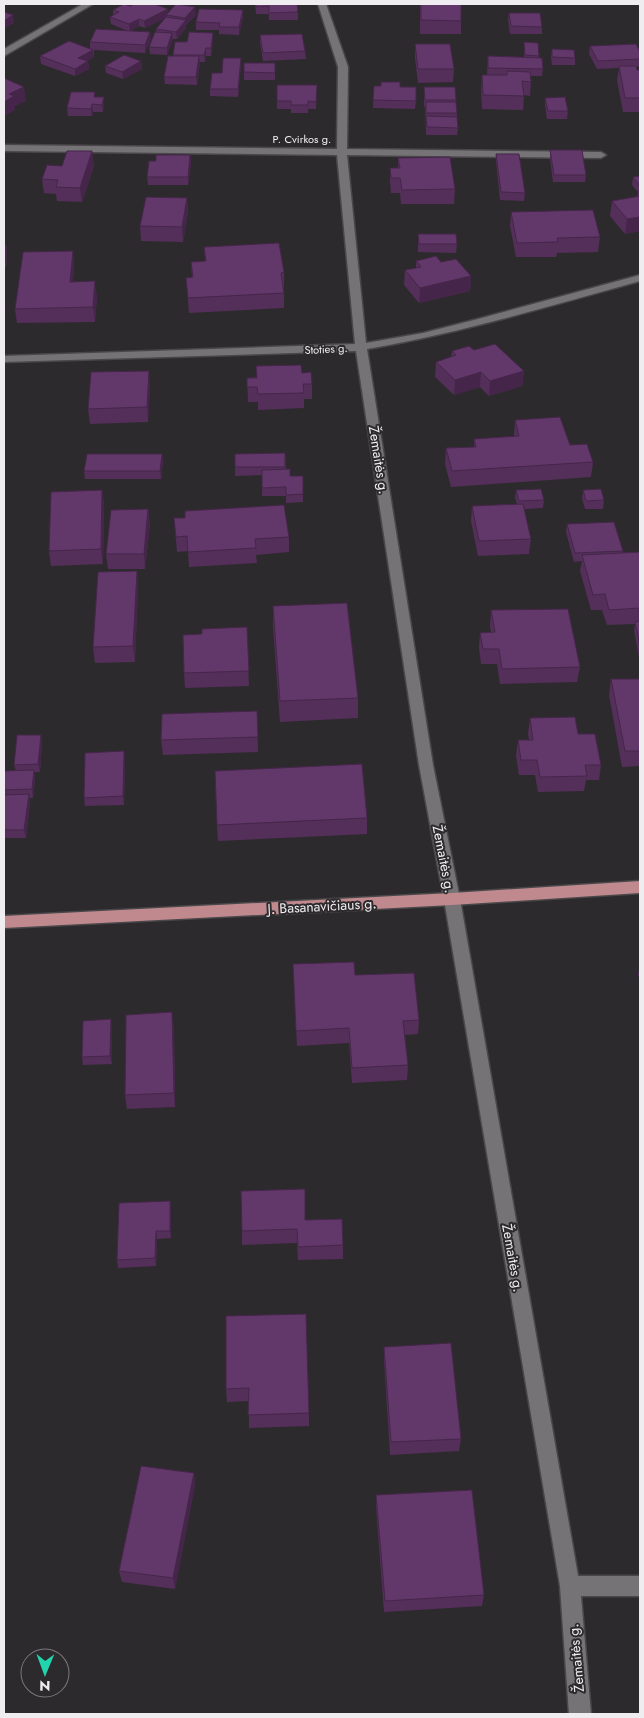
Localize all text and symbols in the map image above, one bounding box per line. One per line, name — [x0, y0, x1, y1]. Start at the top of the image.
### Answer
street label: P. Cvirkos g. — [273, 131, 331, 147]
street label: Stoties g. — [304, 340, 348, 358]
street label: Žemaitės g. — [364, 424, 394, 496]
street label: Žemaitės g. — [428, 823, 460, 895]
street label: J. Basanavičiaus g. — [265, 893, 377, 919]
street label: Žemaitės g. — [497, 1222, 529, 1294]
street label: Žemaitės g. — [563, 1623, 589, 1693]
north arrow — [20, 1648, 70, 1698]
text: N — [39, 1676, 51, 1696]

